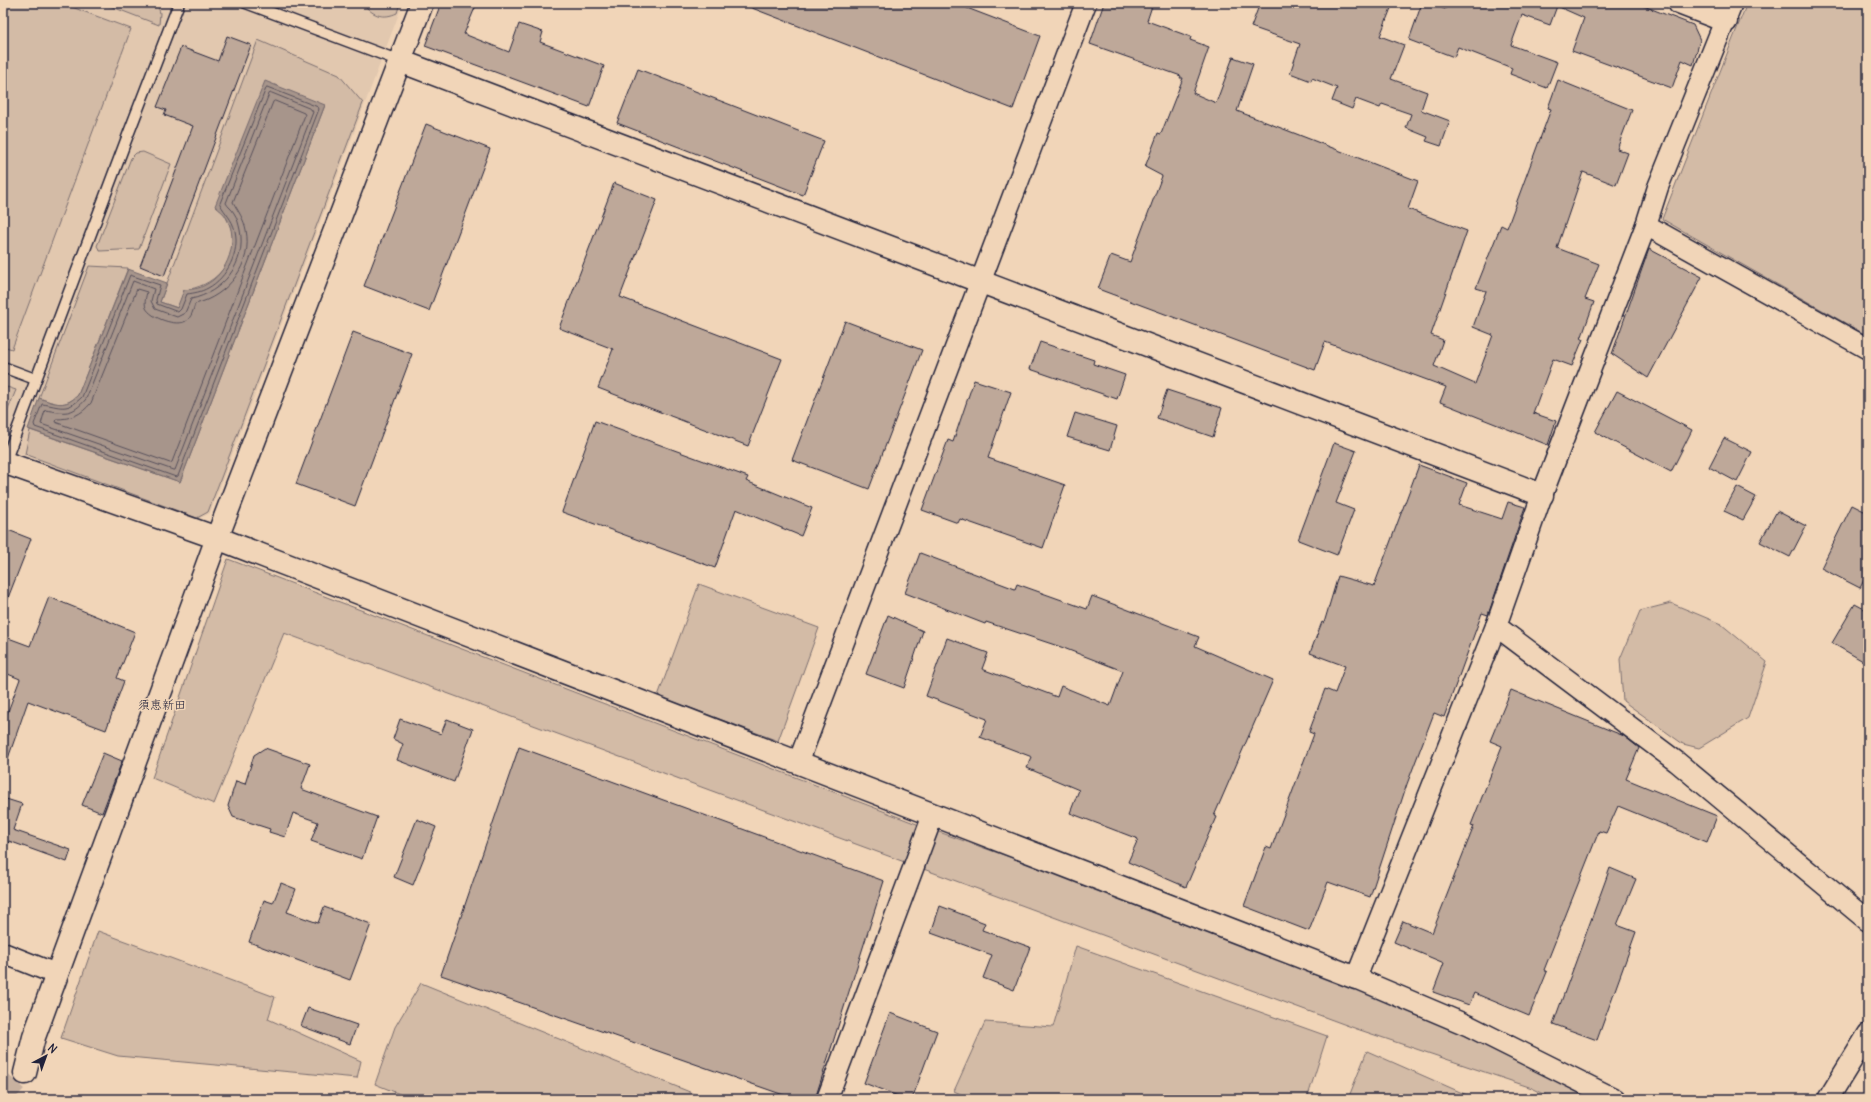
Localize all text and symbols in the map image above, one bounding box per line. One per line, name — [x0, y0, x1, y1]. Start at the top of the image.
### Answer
district label: 須恵新田 — [138, 697, 186, 712]
north arrow — [26, 1036, 66, 1076]
text: N — [45, 1041, 60, 1056]

